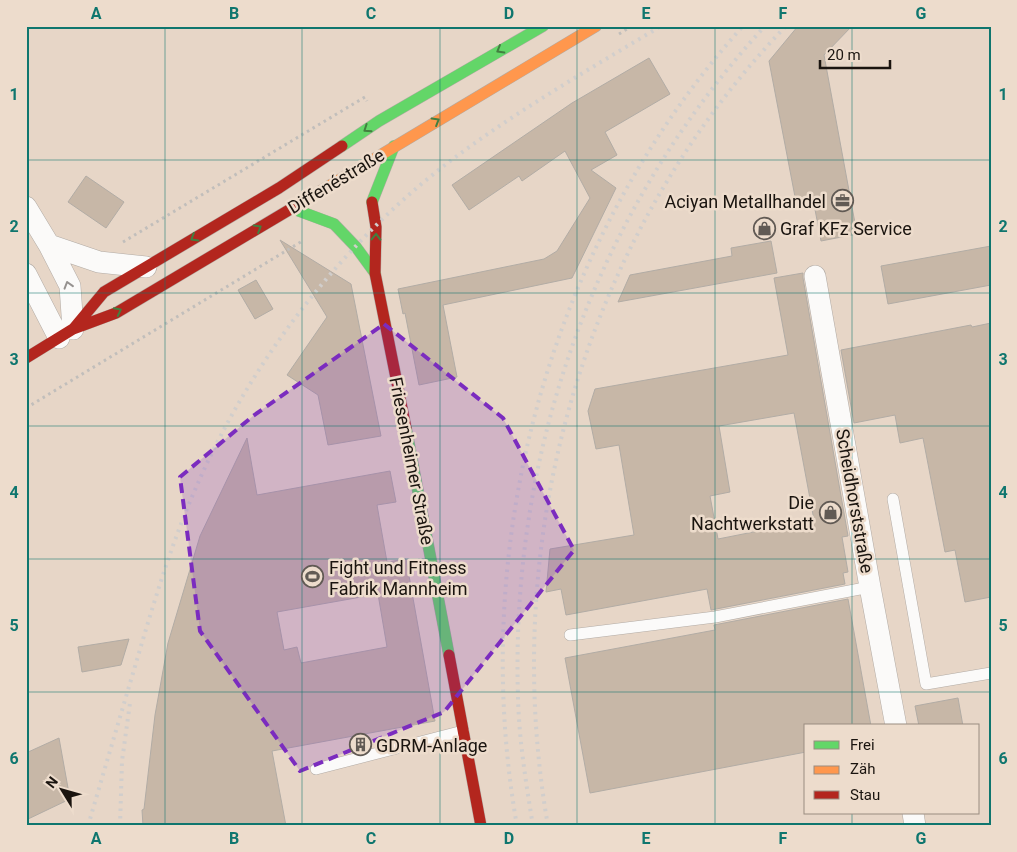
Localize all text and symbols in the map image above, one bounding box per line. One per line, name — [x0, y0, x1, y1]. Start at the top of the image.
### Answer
text: A — [91, 4, 102, 23]
text: B — [229, 4, 239, 23]
text: C — [366, 4, 376, 23]
text: D — [504, 4, 514, 23]
text: E — [642, 4, 651, 23]
text: F — [779, 4, 788, 23]
text: G — [916, 4, 927, 23]
scale bar — [820, 38, 890, 70]
one-way arrow — [496, 44, 505, 54]
text: 20 m — [827, 46, 861, 64]
text: 1 — [9, 85, 19, 104]
text: 1 — [998, 85, 1008, 104]
one-way arrow — [430, 118, 439, 128]
one-way arrow — [363, 123, 372, 132]
street label: Diffenéstraße — [284, 144, 388, 218]
office icon: Aciyan Metallhandel — [830, 189, 854, 213]
place label: Aciyan Metallhandel — [664, 191, 826, 212]
shop icon: Graf KFz Service — [752, 216, 776, 240]
text: 2 — [9, 217, 19, 236]
text: 2 — [998, 217, 1008, 236]
place label: Graf KFz Service — [780, 218, 912, 239]
one-way arrow — [252, 225, 261, 235]
one-way arrow — [190, 232, 199, 242]
one-way arrow — [371, 233, 381, 241]
one-way arrow — [63, 281, 73, 290]
one-way arrow — [113, 307, 122, 317]
text: 3 — [9, 350, 19, 369]
text: 3 — [998, 350, 1008, 369]
street label: Friesenheimer Straße — [385, 375, 439, 547]
street label: Scheidhorststraße — [832, 427, 878, 575]
text: 4 — [9, 483, 19, 502]
text: 4 — [998, 483, 1008, 502]
place label: Die Nachtwerkstatt — [691, 492, 814, 534]
shop icon: Die Nachtwerkstatt — [818, 500, 842, 524]
place label: Fight und Fitness Fabrik Mannheim — [329, 557, 468, 599]
sports icon: Fight und Fitness Fabrik Mannheim — [301, 565, 325, 589]
text: 5 — [9, 616, 19, 635]
text: 5 — [998, 616, 1008, 635]
legend — [804, 724, 980, 814]
building icon: GDRM-Anlage — [348, 733, 372, 757]
place label: GDRM-Anlage — [376, 735, 487, 756]
text: Frei — [850, 736, 875, 754]
text: 6 — [9, 749, 19, 768]
text: 6 — [998, 749, 1008, 768]
text: Zäh — [850, 760, 875, 778]
north arrow — [38, 764, 88, 814]
text: N — [42, 773, 61, 791]
text: Stau — [850, 786, 880, 804]
text: A — [91, 829, 102, 848]
text: B — [229, 829, 239, 848]
text: C — [366, 829, 376, 848]
text: D — [504, 829, 514, 848]
text: E — [642, 829, 651, 848]
text: F — [779, 829, 788, 848]
text: G — [916, 829, 927, 848]

